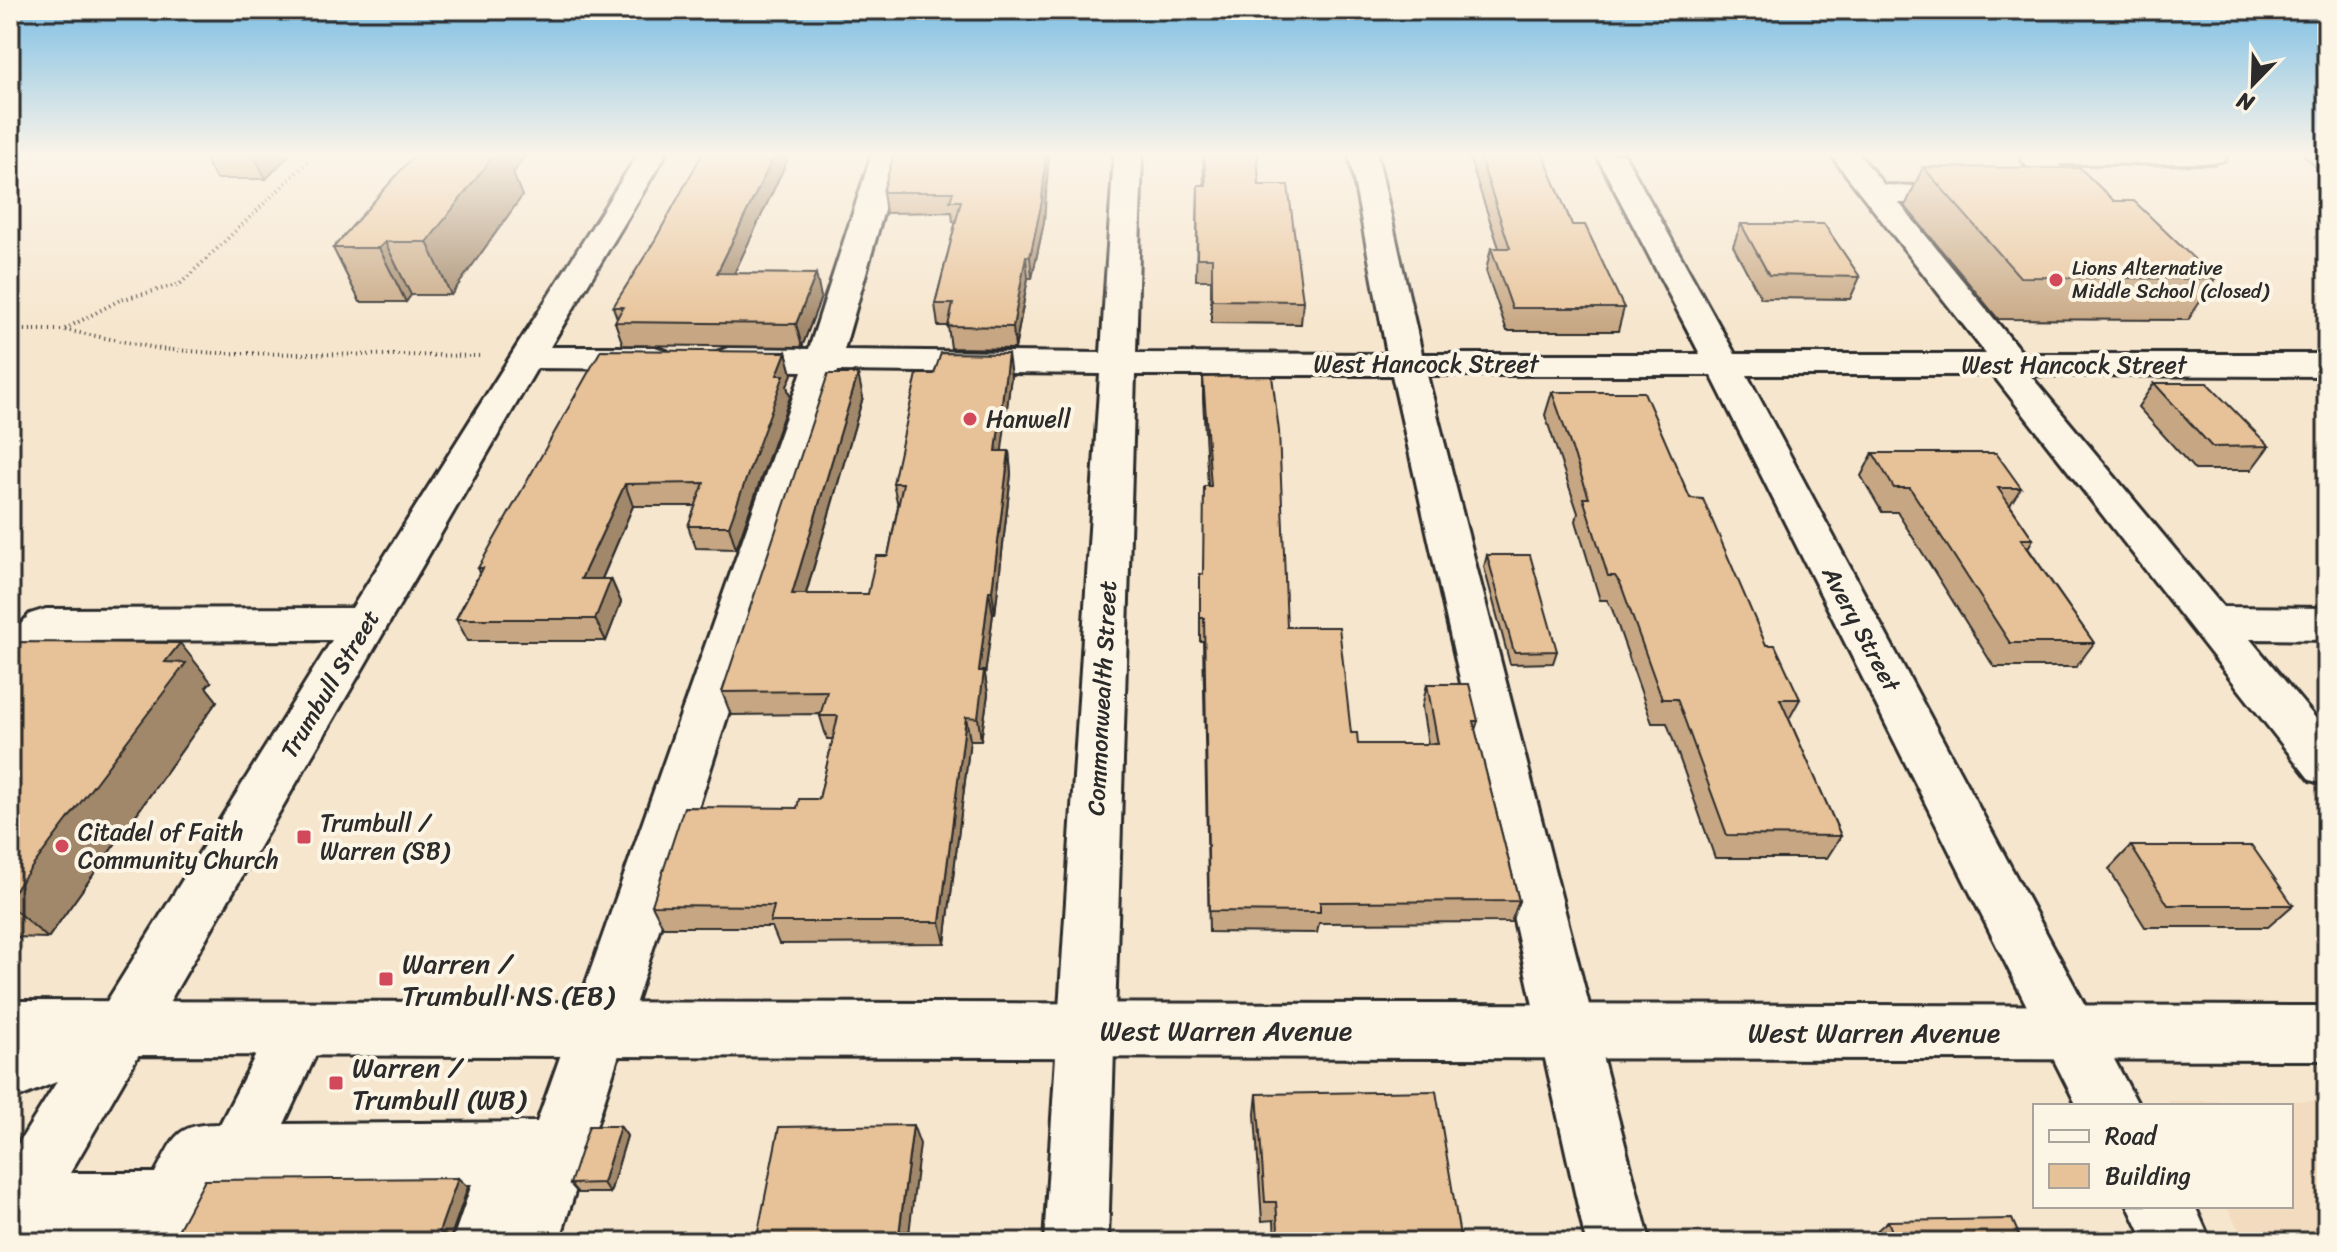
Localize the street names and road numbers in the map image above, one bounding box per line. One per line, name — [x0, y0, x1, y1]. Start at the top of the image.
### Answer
street label: West Hancock Street — [1313, 343, 1540, 385]
street label: West Hancock Street — [1961, 344, 2188, 386]
street label: Avery Street — [1810, 558, 1912, 701]
street label: Commonwealth Street — [1075, 579, 1129, 817]
street label: Trumbull Street — [269, 601, 391, 767]
street label: West Warren Avenue — [1100, 1006, 1352, 1055]
street label: West Warren Avenue — [1748, 1008, 2000, 1057]

